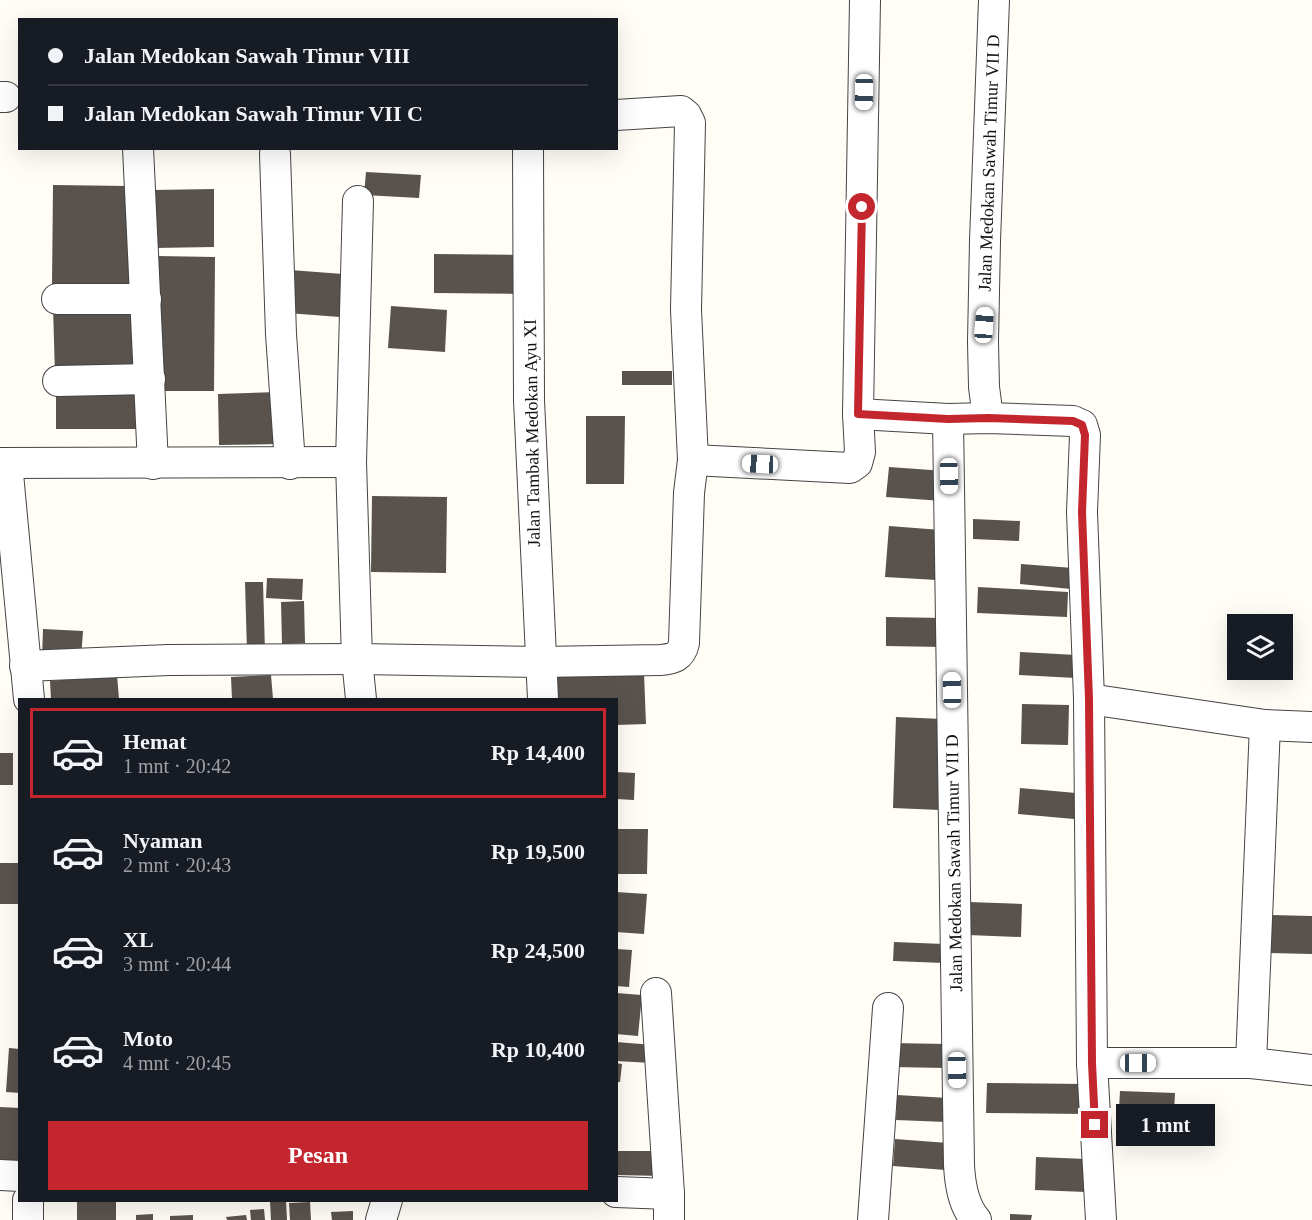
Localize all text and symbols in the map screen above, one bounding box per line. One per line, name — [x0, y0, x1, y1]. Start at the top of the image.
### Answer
street label: Jalan Medokan Sawah Timur VII D — [975, 34, 1003, 292]
text: Jalan Medokan Sawah Timur VIII — [84, 43, 410, 68]
car — [855, 74, 873, 110]
text: Jalan Medokan Sawah Timur VII C — [84, 101, 423, 126]
route start — [848, 193, 875, 220]
car — [974, 306, 994, 344]
street label: Jalan Tambak Medokan Ayu XI — [520, 319, 544, 547]
car — [742, 454, 778, 474]
car — [940, 458, 958, 494]
map controls — [1227, 614, 1293, 680]
button: layers — [1227, 614, 1293, 680]
car — [943, 672, 961, 708]
icon: car — [51, 726, 105, 780]
text: Hemat — [123, 729, 187, 754]
street label: Jalan Medokan Sawah Timur VII D — [942, 734, 966, 992]
text: Rp 14,400 — [491, 740, 585, 765]
text: 1 mnt · 20:42 — [123, 755, 231, 777]
icon: car — [51, 825, 105, 879]
text: Nyaman — [123, 828, 202, 853]
text: Rp 19,500 — [491, 839, 585, 864]
text: 2 mnt · 20:43 — [123, 854, 231, 876]
icon: car — [51, 924, 105, 978]
text: XL — [123, 927, 154, 952]
text: Rp 24,500 — [491, 938, 585, 963]
text: 3 mnt · 20:44 — [123, 953, 231, 975]
icon: car — [51, 1023, 105, 1077]
text: Moto — [123, 1026, 173, 1051]
text: Rp 10,400 — [491, 1037, 585, 1062]
text: 4 mnt · 20:45 — [123, 1052, 231, 1074]
car — [948, 1052, 966, 1088]
car — [1120, 1054, 1156, 1072]
callout: 1 mnt — [1116, 1104, 1215, 1146]
route end — [1081, 1111, 1108, 1138]
text: 1 mnt — [1141, 1114, 1190, 1136]
button: Pesan — [48, 1121, 588, 1190]

